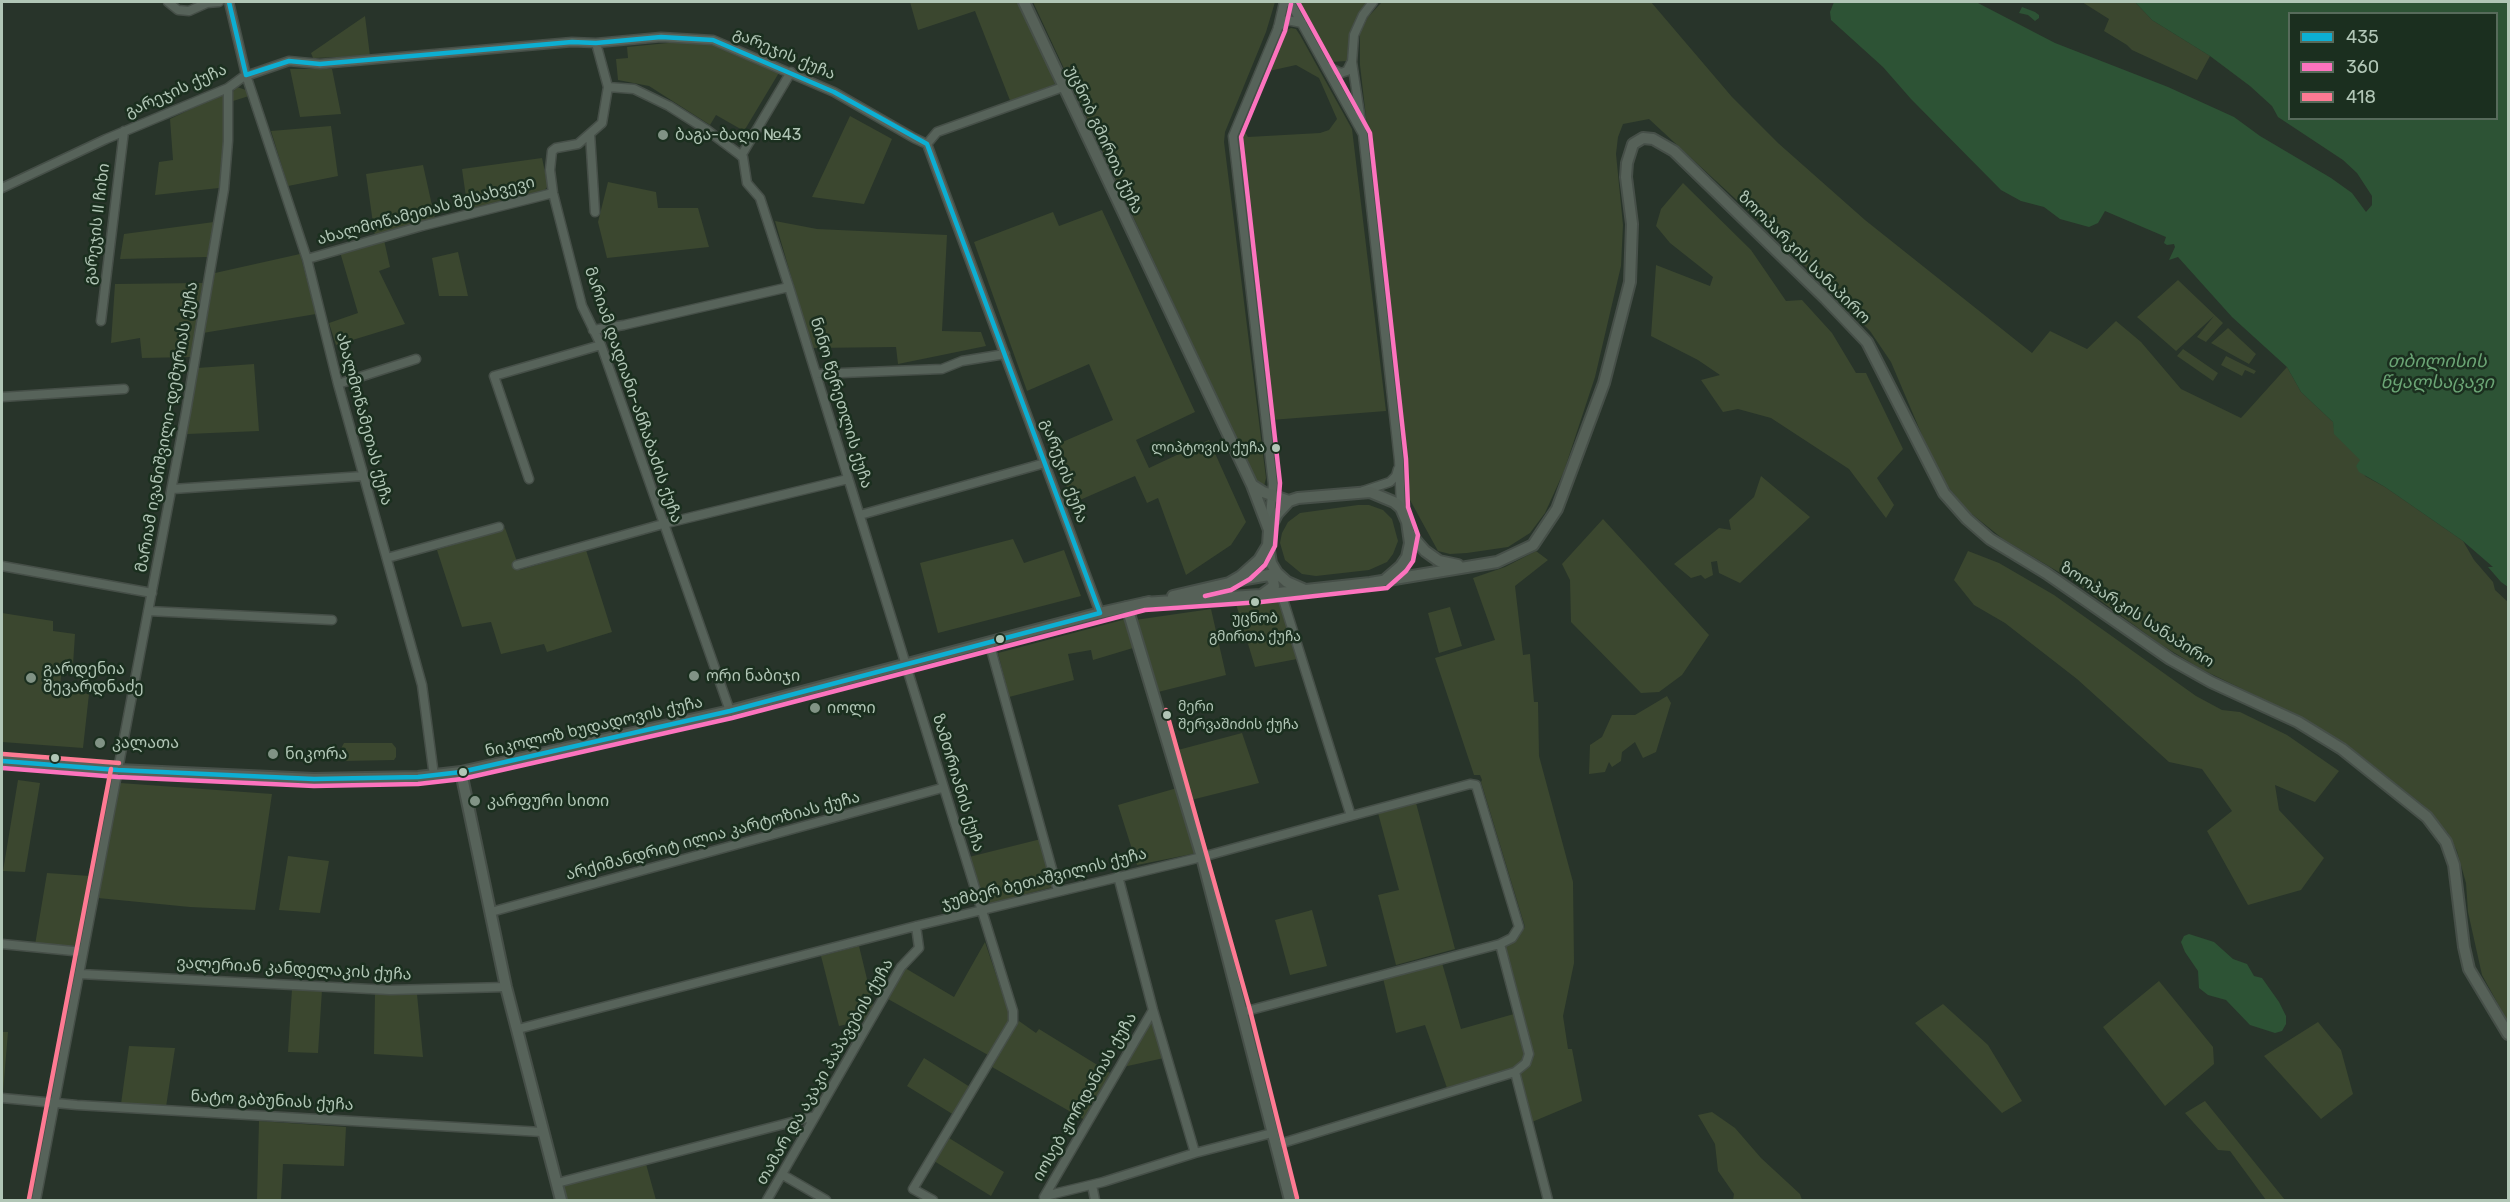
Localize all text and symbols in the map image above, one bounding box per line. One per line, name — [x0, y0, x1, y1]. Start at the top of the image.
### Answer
legend — [2288, 12, 2498, 120]
street label: გარეჯის ქუჩა — [730, 24, 838, 84]
text: 435 — [2346, 26, 2379, 48]
text: 360 — [2346, 56, 2379, 78]
street label: გარეჯის ქუჩა — [122, 60, 230, 122]
street label: უცნობ გმირთა ქუჩა — [1061, 63, 1147, 217]
text: 418 — [2346, 86, 2376, 108]
place label: ბაგა-ბაღი №43 — [675, 125, 801, 145]
marker: ბაგა-ბაღი №43 — [656, 128, 670, 142]
street label: გარეჯის II ჩიხი — [80, 162, 114, 286]
street label: ახალმოწამეთას შესახვევი — [315, 173, 537, 249]
street label: ზოოპარკის სანაპირო — [1734, 188, 1874, 328]
street label: მარიამ დადიანი-ანჩაბაძის ქუჩა — [580, 264, 686, 526]
street label: მარიამ ივანიშვილი-დემურიას ქუჩა — [132, 280, 202, 574]
street label: ნინო წერეთლის ქუჩა — [806, 315, 876, 491]
street label: ახალმოწამეთას ქუჩა — [332, 330, 396, 508]
water label: თბილისის წყალსაცავი — [2380, 351, 2494, 394]
street label: გარეჯის ქუჩა — [1036, 416, 1092, 526]
place label: ლიპტოვის ქუჩა — [1151, 440, 1265, 456]
marker: ლიპტოვის ქუჩა — [1270, 442, 1282, 454]
street label: ზოოპარკის სანაპირო — [2057, 558, 2217, 672]
marker: უცნობ გმირთა ქუჩა — [1249, 596, 1261, 608]
place label: უცნობ გმირთა ქუჩა — [1209, 611, 1301, 644]
unlabelled marker — [994, 633, 1006, 645]
place label: გარდენია შევარდნაძე — [43, 659, 144, 697]
place label: ორი ნაბიჯი — [706, 666, 800, 686]
marker: ორი ნაბიჯი — [687, 669, 701, 683]
marker: გარდენია შევარდნაძე — [24, 671, 38, 685]
street label: ნიკოლოზ ხუდადოვის ქუჩა — [483, 693, 705, 761]
place label: იოლი — [827, 698, 876, 718]
place label: მერი შერვაშიძის ქუჩა — [1178, 699, 1299, 732]
marker: იოლი — [808, 701, 822, 715]
marker: მერი შერვაშიძის ქუჩა — [1161, 709, 1173, 721]
street label: ზამთრიანის ქუჩა — [928, 712, 988, 854]
place label: კალათა — [112, 733, 179, 753]
marker: კალათა — [93, 736, 107, 750]
place label: ნიკორა — [285, 744, 347, 764]
marker: ნიკორა — [266, 747, 280, 761]
unlabelled marker — [49, 752, 61, 764]
unlabelled marker — [457, 766, 469, 778]
street label: არქიმანდრიტ ილია კარტოზიას ქუჩა — [564, 787, 862, 885]
place label: კარფური სითი — [487, 791, 609, 811]
marker: კარფური სითი — [468, 794, 482, 808]
street label: ჯუმბერ ბეთაშვილის ქუჩა — [939, 844, 1149, 914]
street label: ვალერიან კანდელაკის ქუჩა — [176, 953, 412, 985]
street label: თამარ და აკაკი პაპავების ქუჩა — [752, 956, 898, 1188]
street label: იოსებ ჟორდანიას ქუჩა — [1029, 1009, 1141, 1185]
street label: ნატო გაბუნიას ქუჩა — [190, 1087, 354, 1115]

